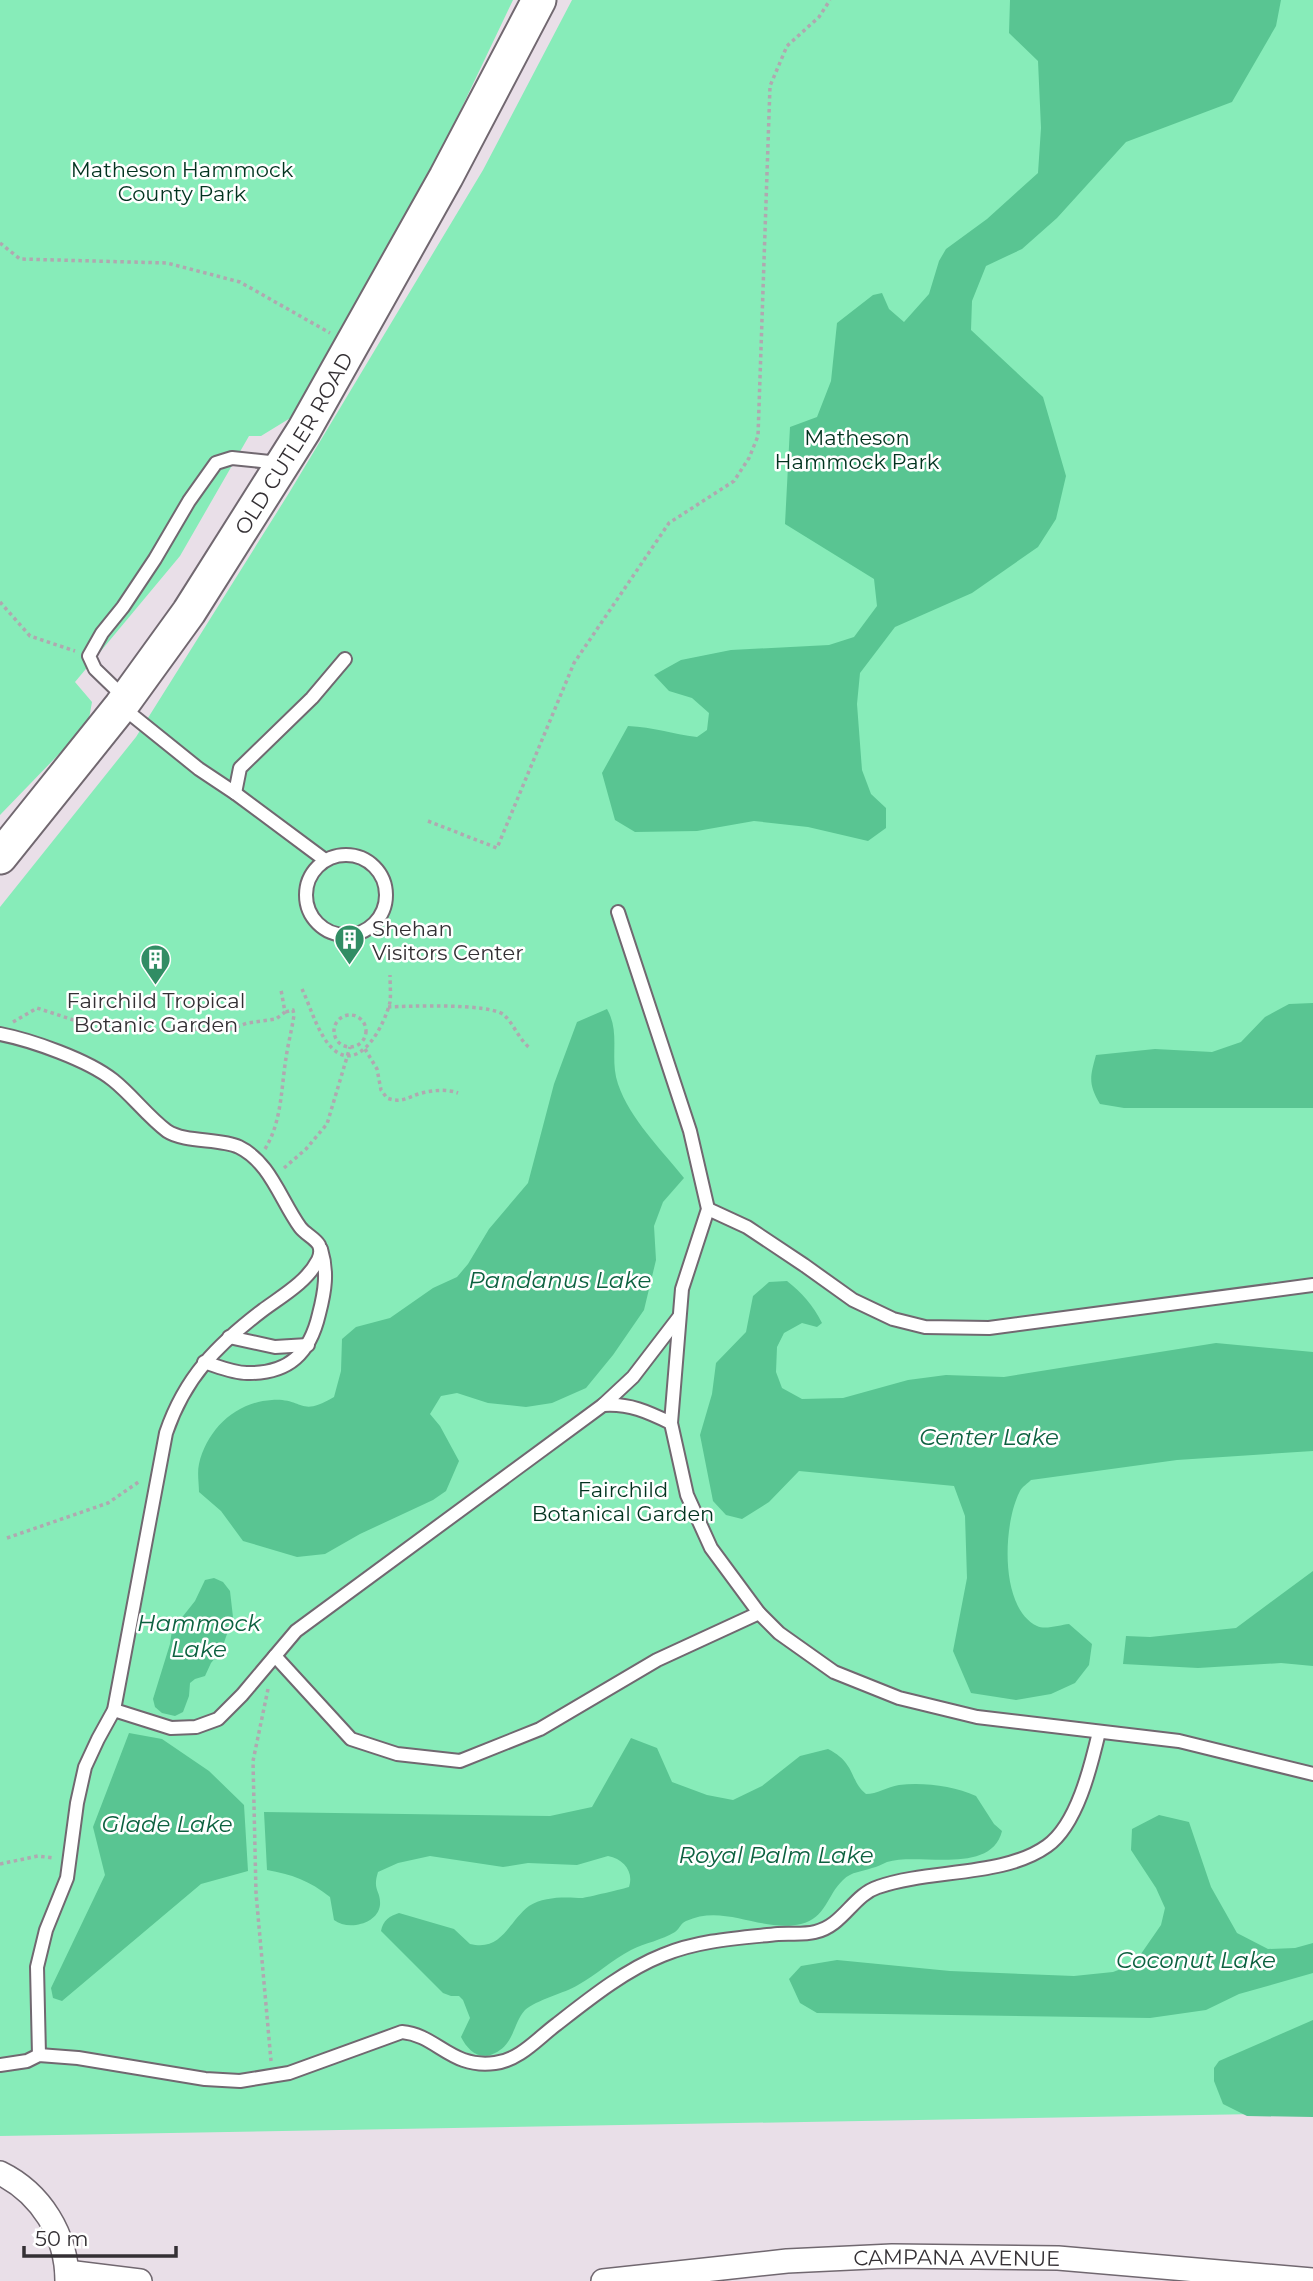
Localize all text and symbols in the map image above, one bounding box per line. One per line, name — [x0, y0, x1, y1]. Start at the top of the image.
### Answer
park label: Matheson Hammock County Park — [71, 157, 294, 206]
street label: OLD CUTLER ROAD — [229, 348, 358, 539]
park label: Matheson Hammock Park — [775, 425, 940, 474]
place label: Shehan Visitors Center — [372, 916, 524, 965]
building icon: Shehan Visitors Center — [332, 923, 366, 967]
building icon: Fairchild Tropical Botanic Garden — [139, 943, 173, 987]
place label: Fairchild Tropical Botanic Garden — [67, 988, 245, 1037]
water label: Pandanus Lake — [469, 1266, 651, 1294]
water label: Center Lake — [919, 1423, 1059, 1451]
park label: Fairchild Botanical Garden — [532, 1477, 714, 1526]
water label: Hammock Lake — [137, 1609, 262, 1663]
water label: Glade Lake — [101, 1810, 233, 1838]
water label: Royal Palm Lake — [678, 1841, 874, 1869]
water label: Coconut Lake — [1116, 1946, 1276, 1974]
scale bar — [24, 2214, 177, 2258]
text: 50 m — [35, 2226, 89, 2251]
street label: CAMPANA AVENUE — [853, 2243, 1060, 2271]

